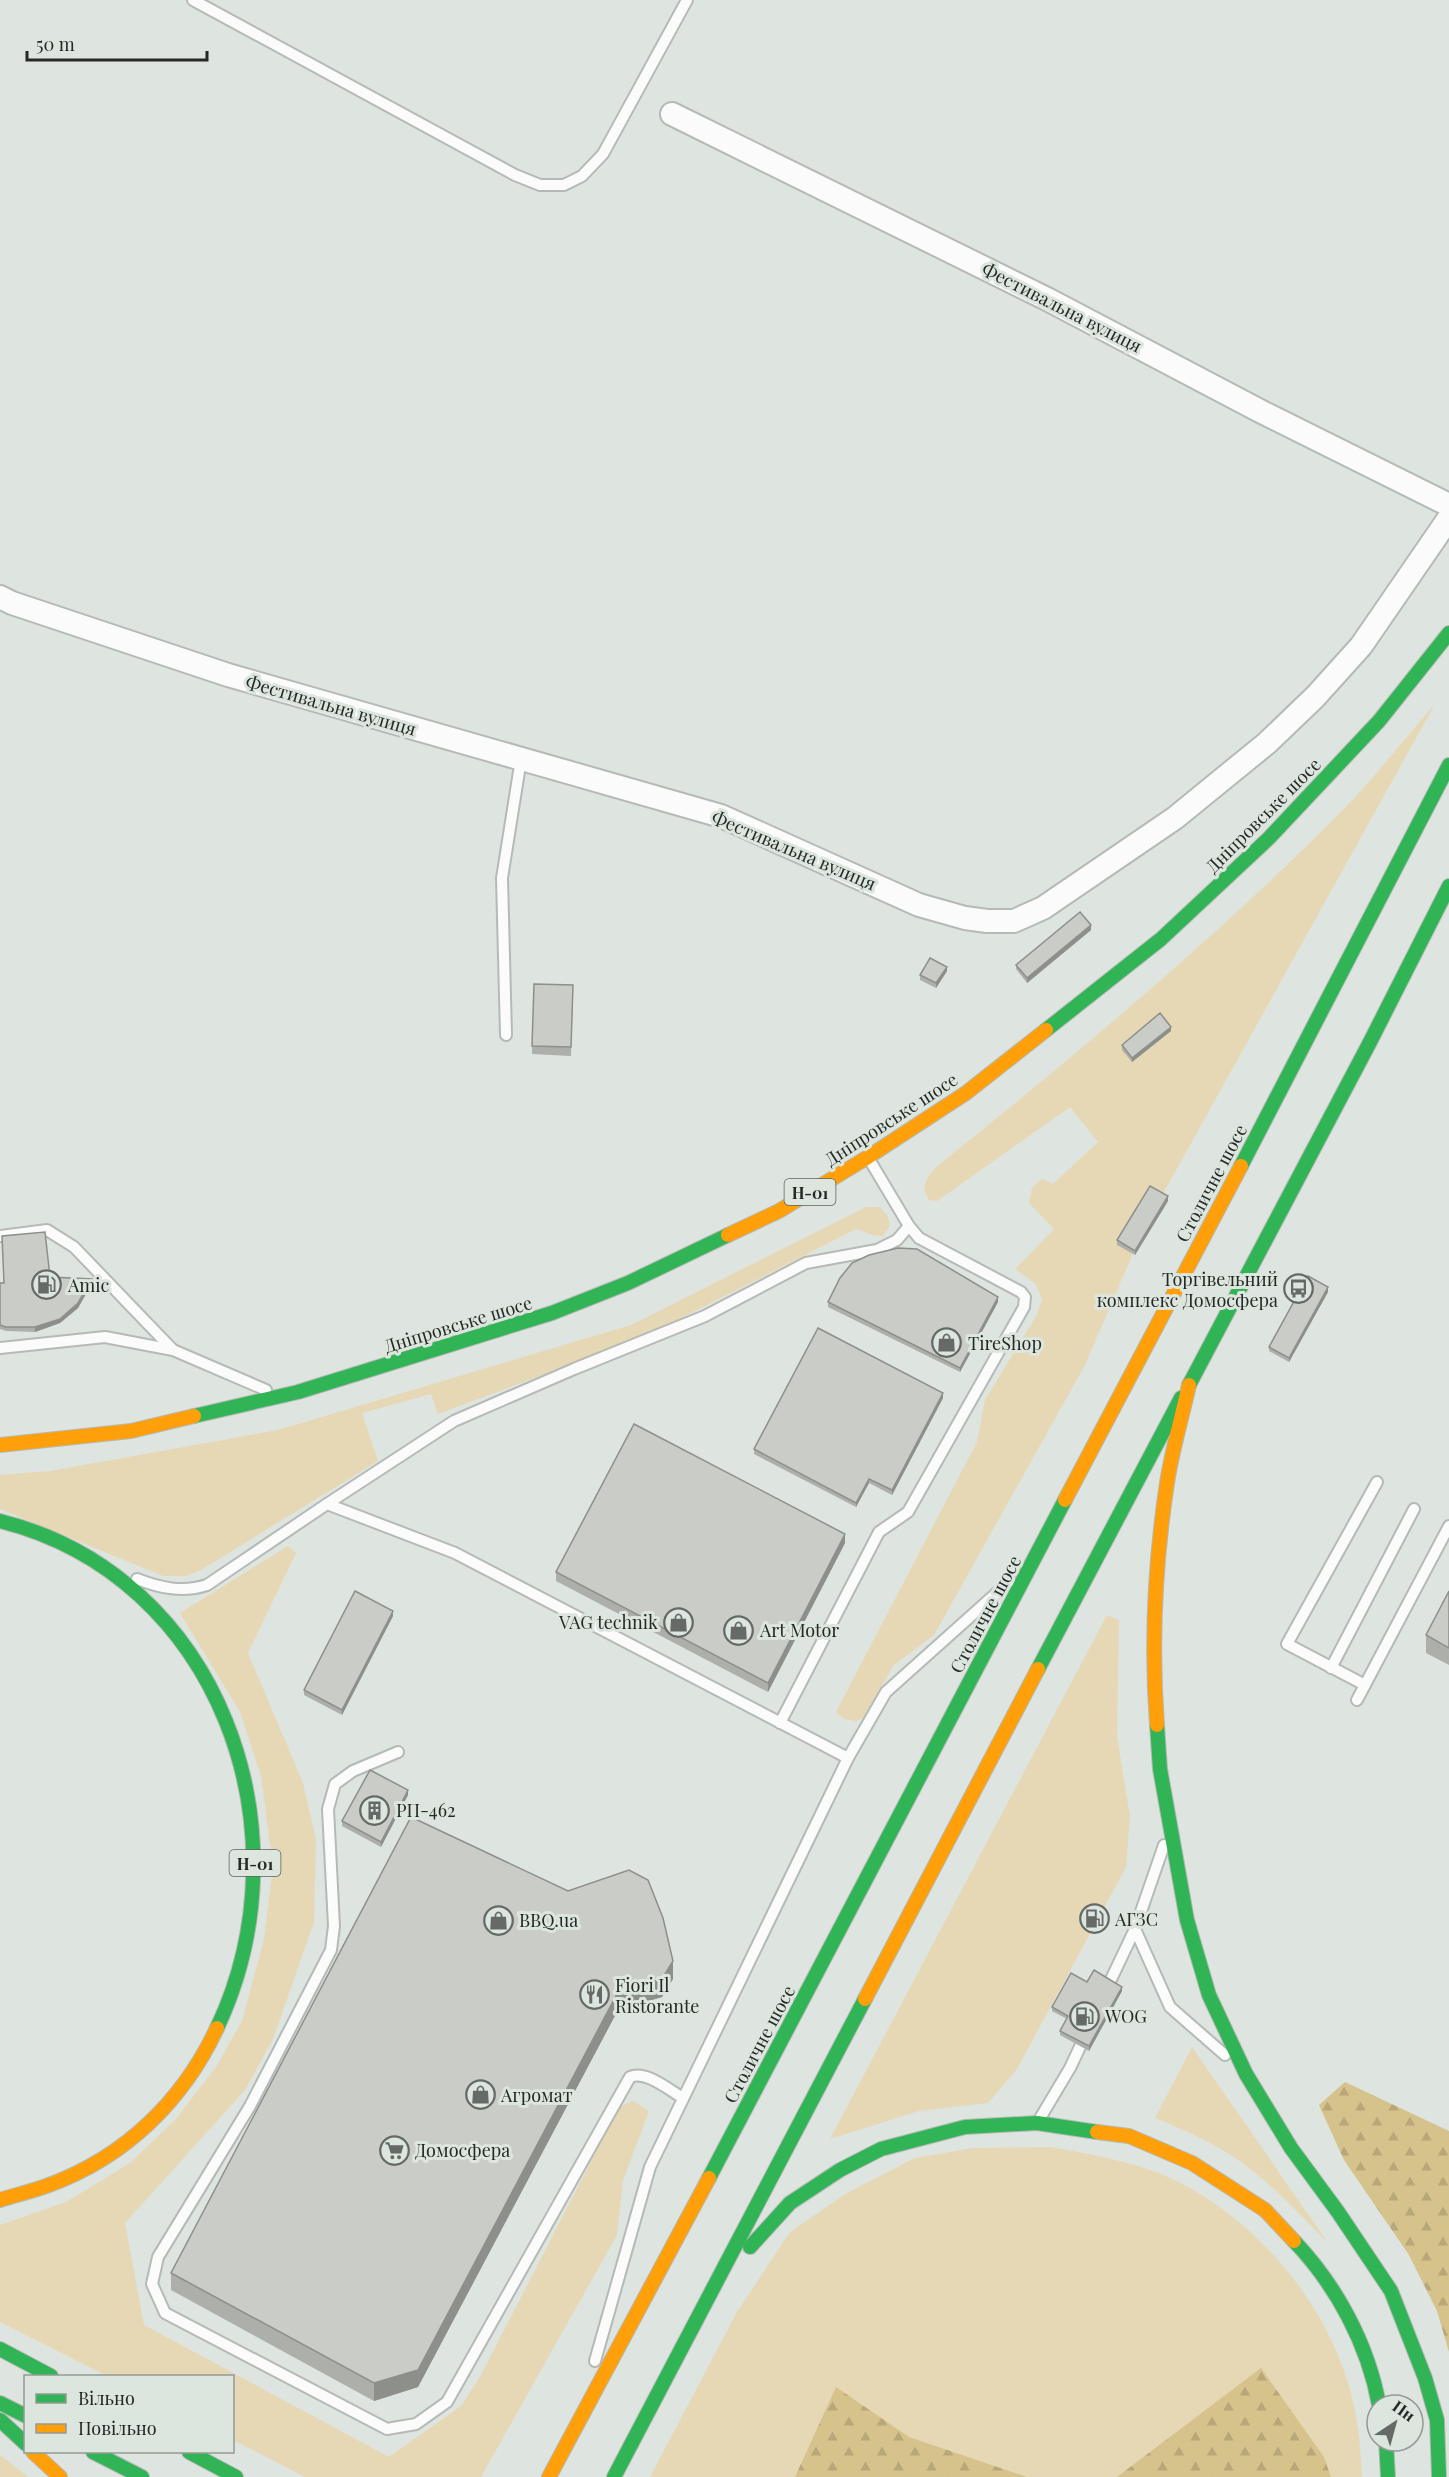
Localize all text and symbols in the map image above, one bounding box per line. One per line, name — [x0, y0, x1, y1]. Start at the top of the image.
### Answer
scale bar — [27, 24, 207, 62]
text: 50 m — [36, 32, 75, 56]
street label: Фестивальна вулиця — [978, 256, 1146, 358]
street label: Фестивальна вулиця — [243, 669, 419, 741]
street label: Дніпровське шосе — [1200, 752, 1326, 878]
street label: Фестивальна вулиця — [708, 805, 880, 896]
street label: Дніпровське шосе — [820, 1067, 962, 1171]
street label: Столичне шосе — [1170, 1120, 1252, 1246]
road number: Н-01 — [784, 1179, 836, 1205]
place label: Торгівельний комплекс Домосфера — [1097, 1267, 1278, 1312]
fuel station icon: Amic — [31, 1269, 63, 1301]
place label: Amic — [67, 1273, 110, 1297]
bus stop icon: Торгівельний комплекс Домосфера — [1283, 1273, 1315, 1305]
street label: Дніпровське шосе — [381, 1290, 535, 1358]
shop icon: TireShop — [931, 1327, 963, 1359]
place label: TireShop — [968, 1331, 1042, 1355]
street label: Столичне шосе — [944, 1551, 1026, 1677]
shop icon: VAG technik — [663, 1606, 695, 1638]
place label: VAG technik — [558, 1610, 658, 1634]
shop icon: Art Motor — [723, 1614, 755, 1646]
place label: Art Motor — [759, 1618, 839, 1642]
building icon: РП-462 — [359, 1794, 391, 1826]
place label: РП-462 — [396, 1798, 456, 1822]
road number: Н-01 — [230, 1850, 280, 1876]
fuel station icon: АГЗС — [1078, 1903, 1110, 1935]
shop icon: BBQ.ua — [482, 1904, 514, 1936]
place label: АГЗС — [1114, 1907, 1158, 1931]
place label: BBQ.ua — [519, 1908, 578, 1932]
place label: Fiori Il Ristorante — [615, 1973, 699, 2018]
restaurant icon: Fiori Il Ristorante — [578, 1979, 610, 2011]
street label: Столичне шосе — [718, 1981, 800, 2107]
fuel station icon: WOG — [1068, 2000, 1100, 2032]
place label: WOG — [1104, 2004, 1147, 2028]
shop icon: Агромат — [464, 2079, 496, 2111]
place label: Агромат — [500, 2083, 573, 2107]
supermarket icon: Домосфера — [378, 2134, 410, 2166]
place label: Домосфера — [415, 2138, 510, 2162]
legend — [24, 2375, 234, 2453]
text: Вільно — [78, 2386, 135, 2410]
north arrow — [1365, 2393, 1425, 2453]
text: Пн — [1389, 2395, 1420, 2426]
text: Повільно — [78, 2416, 157, 2440]

